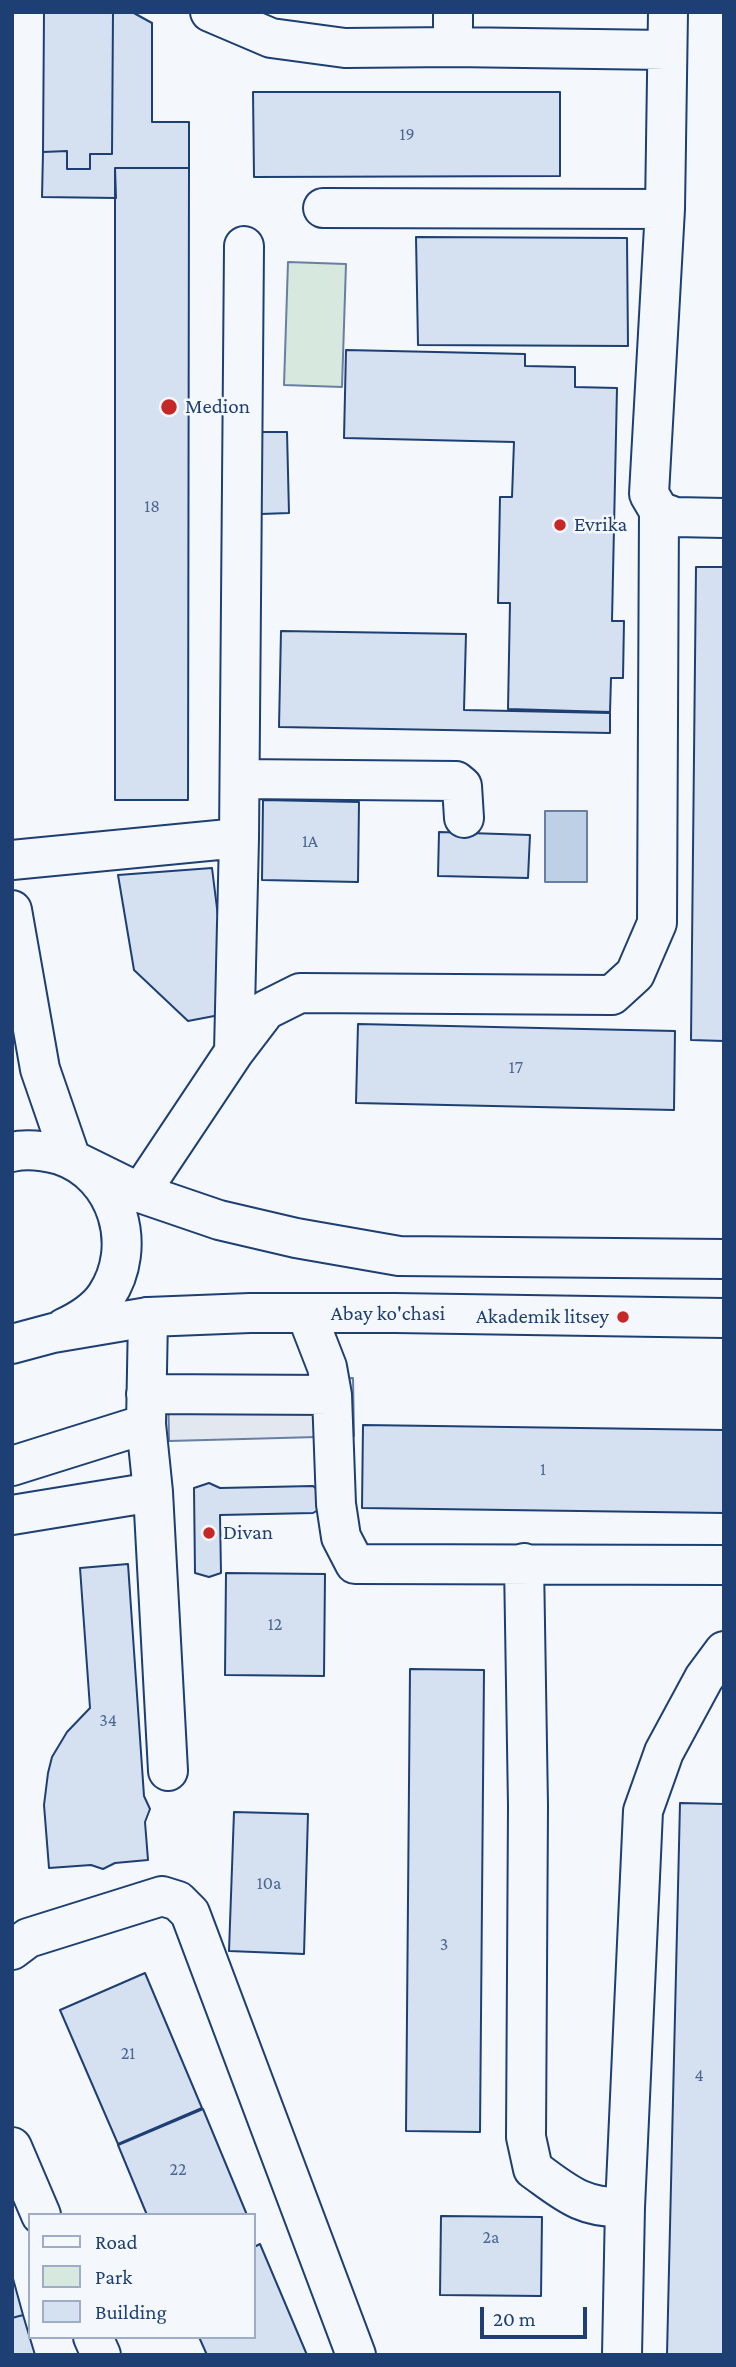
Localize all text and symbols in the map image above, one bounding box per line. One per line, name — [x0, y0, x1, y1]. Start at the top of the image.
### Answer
house number: 19 — [399, 123, 415, 145]
place label: Medion — [185, 394, 250, 420]
marker: Medion — [159, 397, 179, 417]
house number: 18 — [144, 495, 160, 517]
place label: Evrika — [574, 512, 627, 538]
marker: Evrika — [552, 517, 568, 533]
house number: 1A — [302, 830, 318, 852]
house number: 17 — [509, 1056, 523, 1078]
street label: Abay ko'chasi — [331, 1301, 445, 1327]
place label: Akademik litsey — [476, 1304, 609, 1330]
marker: Akademik litsey — [615, 1309, 631, 1325]
house number: 1 — [540, 1458, 546, 1480]
place label: Divan — [223, 1520, 273, 1546]
marker: Divan — [201, 1525, 217, 1541]
house number: 12 — [268, 1613, 282, 1635]
house number: 34 — [99, 1709, 117, 1731]
house number: 10a — [257, 1872, 281, 1894]
house number: 3 — [440, 1933, 448, 1955]
house number: 21 — [121, 2042, 135, 2064]
house number: 4 — [694, 2064, 704, 2086]
house number: 22 — [169, 2158, 187, 2180]
legend — [28, 2213, 256, 2339]
house number: 2a — [483, 2226, 499, 2248]
text: Road — [95, 2230, 138, 2254]
text: Park — [95, 2265, 132, 2289]
scale bar — [484, 2294, 591, 2338]
text: Building — [95, 2300, 167, 2324]
text: 20 m — [493, 2307, 536, 2331]

